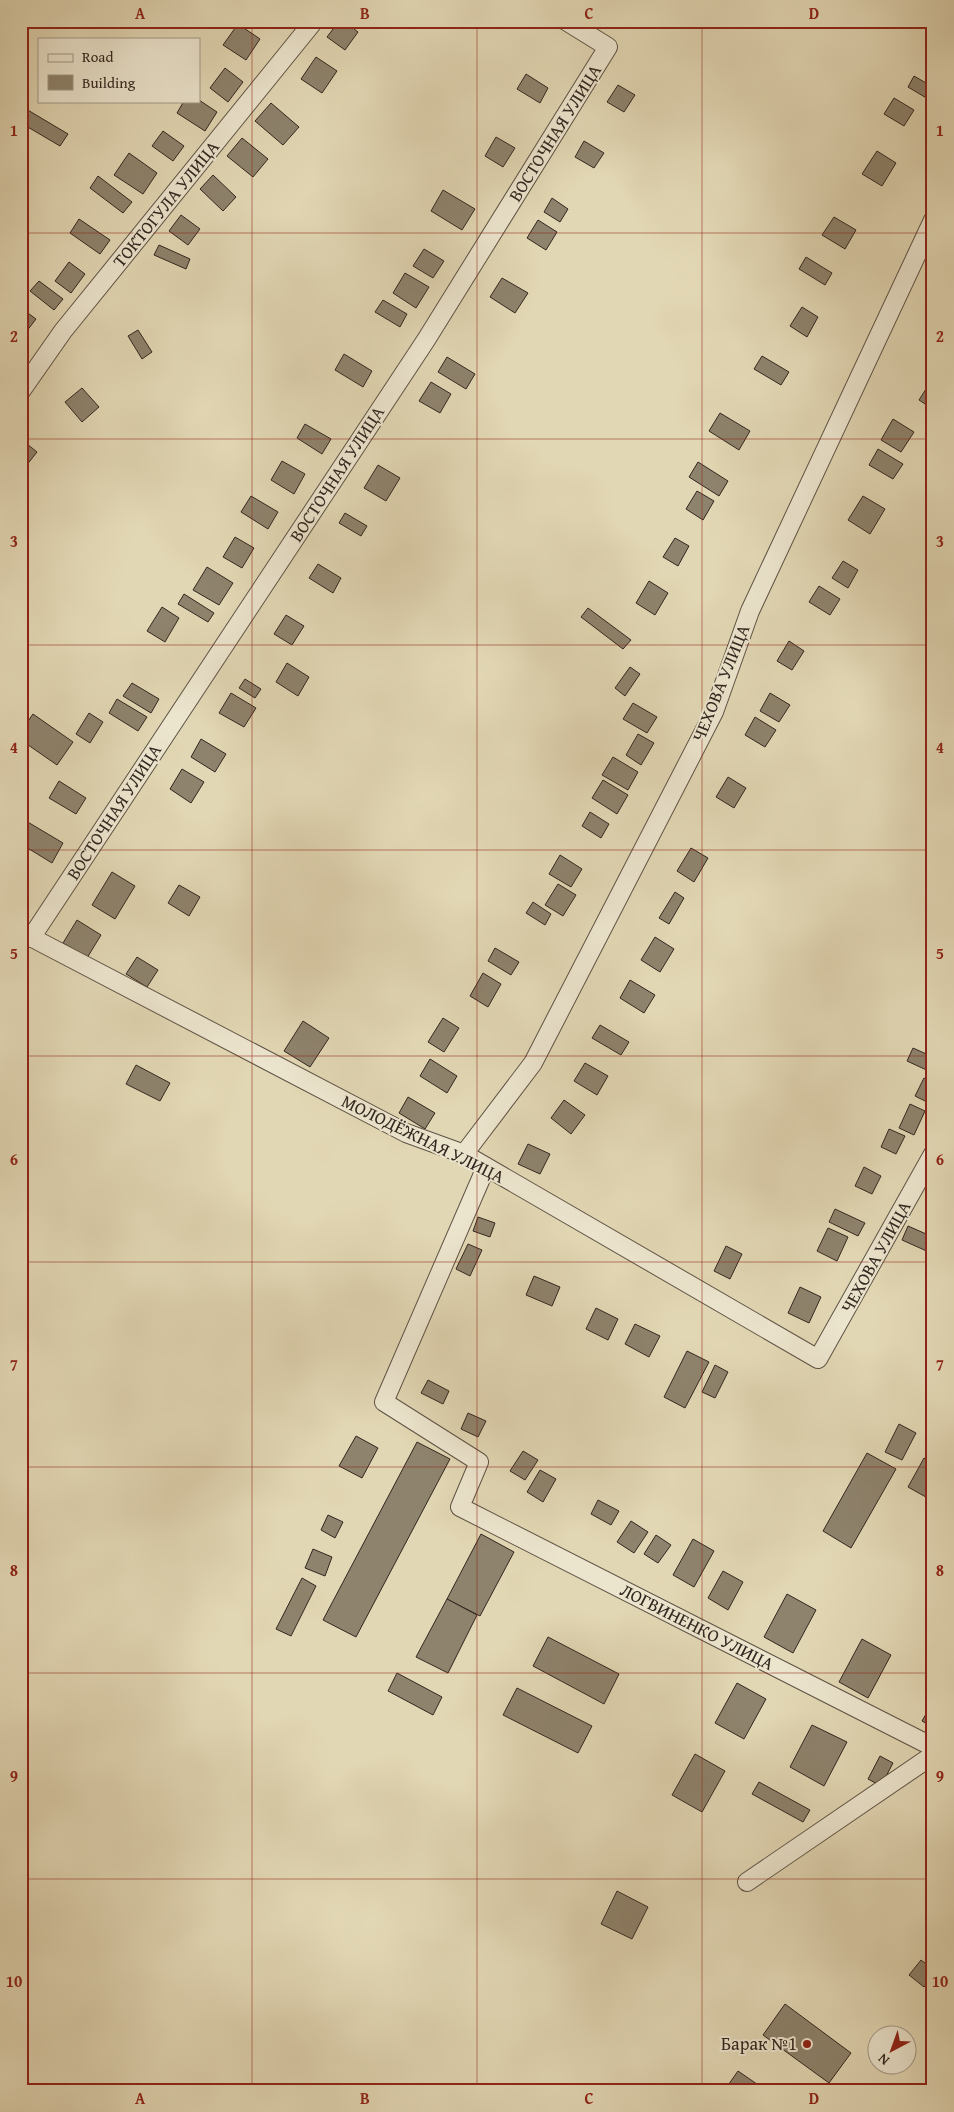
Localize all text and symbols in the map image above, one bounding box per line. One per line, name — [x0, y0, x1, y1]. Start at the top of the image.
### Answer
text: A — [135, 1, 146, 25]
text: B — [360, 1, 370, 25]
text: C — [584, 1, 594, 25]
text: D — [809, 1, 819, 25]
legend — [38, 38, 200, 102]
text: Road — [82, 46, 113, 67]
street label: ВОСТОЧНАЯ УЛИЦА — [501, 59, 608, 207]
text: Building — [82, 72, 136, 93]
text: 1 — [10, 118, 18, 142]
text: 1 — [936, 118, 944, 142]
street label: ТОКТОГУЛА УЛИЦА — [106, 134, 225, 273]
text: 2 — [10, 324, 18, 348]
text: 2 — [936, 324, 944, 348]
street label: ВОСТОЧНАЯ УЛИЦА — [282, 400, 391, 547]
text: 3 — [10, 529, 18, 553]
text: 3 — [936, 529, 944, 553]
street label: ЧЕХОВА УЛИЦА — [685, 620, 756, 746]
text: 4 — [10, 735, 18, 759]
text: 4 — [936, 735, 944, 759]
street label: ВОСТОЧНАЯ УЛИЦА — [59, 738, 168, 885]
text: 5 — [10, 941, 18, 965]
text: 5 — [936, 941, 944, 965]
street label: МОЛОДЁЖНАЯ УЛИЦА — [337, 1087, 509, 1190]
text: 6 — [10, 1147, 18, 1171]
text: 6 — [936, 1147, 944, 1171]
street label: ЧЕХОВА УЛИЦА — [834, 1196, 918, 1318]
text: 7 — [10, 1352, 18, 1376]
text: 7 — [936, 1352, 944, 1376]
text: 8 — [10, 1558, 18, 1582]
text: 8 — [936, 1558, 944, 1582]
street label: ЛОГВИНЕНКО УЛИЦА — [616, 1576, 779, 1677]
text: 9 — [10, 1764, 18, 1788]
text: 9 — [936, 1764, 944, 1788]
text: 10 — [6, 1969, 22, 1993]
text: 10 — [932, 1969, 948, 1993]
north arrow — [866, 2024, 916, 2074]
place label: Барак №1 — [721, 2030, 797, 2057]
marker: Барак №1 — [801, 2038, 813, 2050]
text: N — [873, 2049, 894, 2070]
text: A — [135, 2086, 146, 2110]
text: B — [360, 2086, 370, 2110]
text: C — [584, 2086, 594, 2110]
text: D — [809, 2086, 819, 2110]

